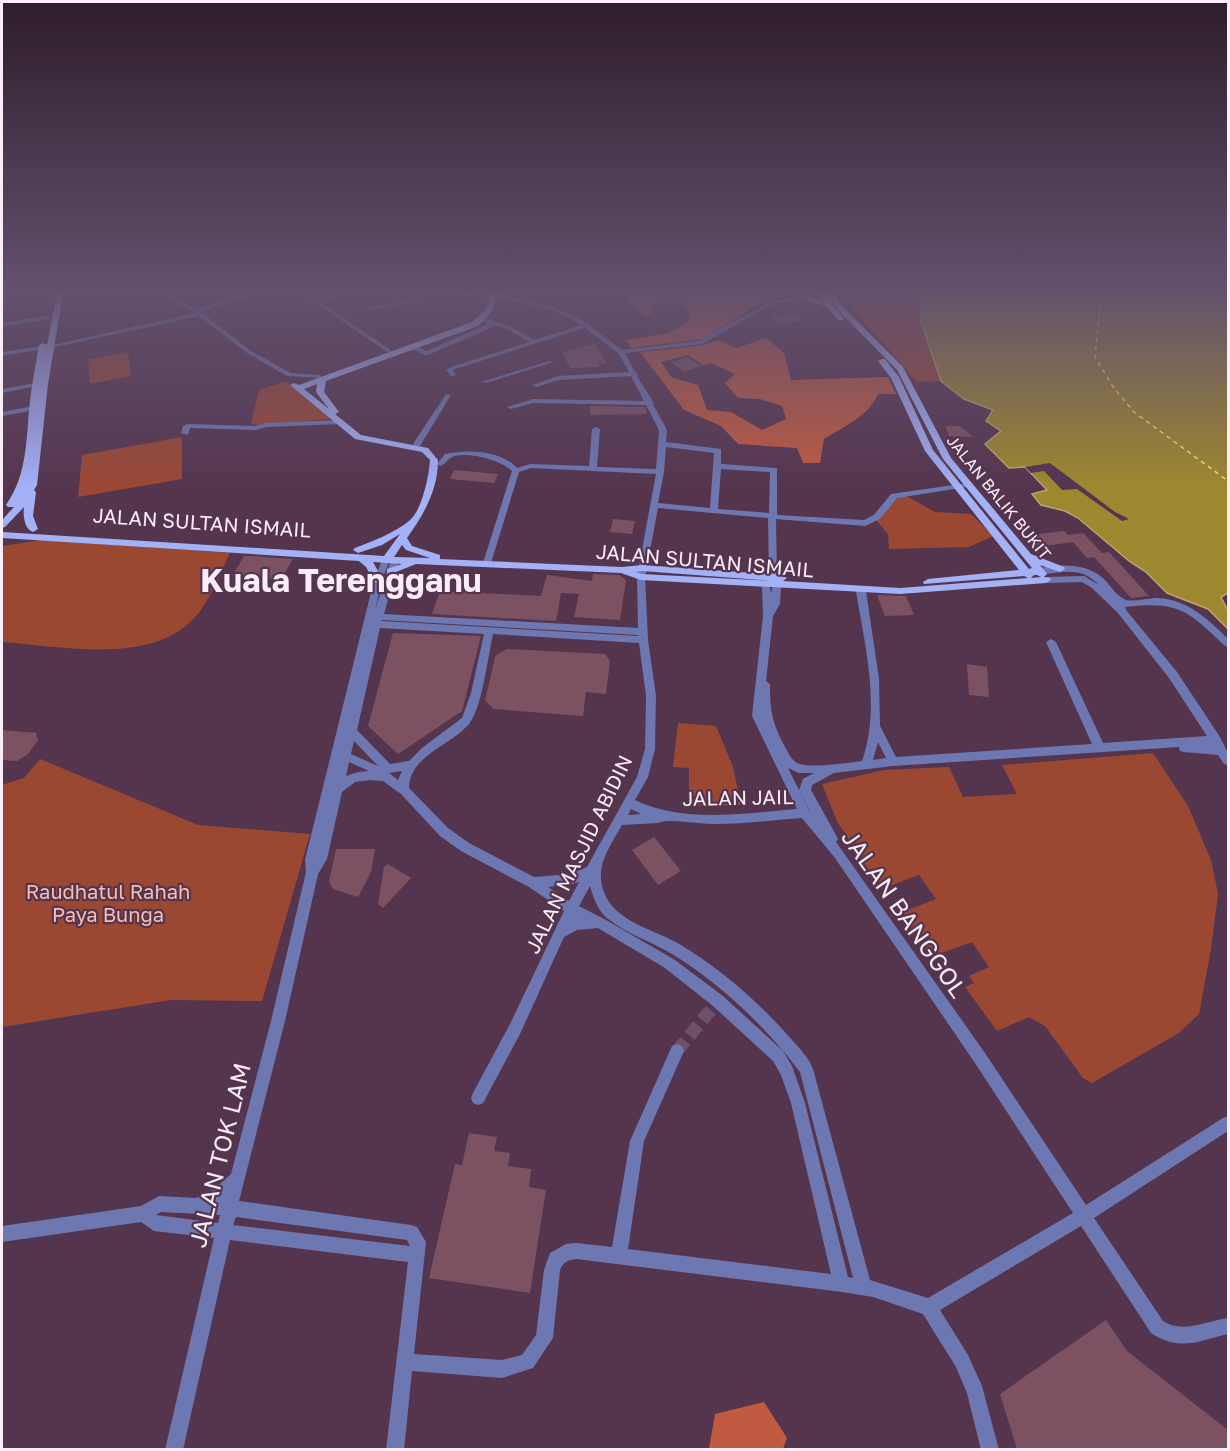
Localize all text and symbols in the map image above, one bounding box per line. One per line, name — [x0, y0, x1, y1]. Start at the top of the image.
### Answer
street label: JALAN BALIK BUKIT — [943, 431, 1055, 563]
street label: JALAN SULTAN ISMAIL — [92, 502, 312, 542]
street label: JALAN SULTAN ISMAIL — [595, 539, 815, 581]
district label: Kuala Terengganu — [200, 561, 482, 599]
street label: JALAN MASJID ABIDIN — [520, 751, 636, 957]
street label: JALAN JAIL — [682, 784, 794, 810]
street label: JALAN BANGGOL — [836, 823, 974, 1003]
park label: Raudhatul Rahah Paya Bunga — [26, 879, 190, 926]
street label: JALAN TOK LAM — [182, 1060, 256, 1250]

